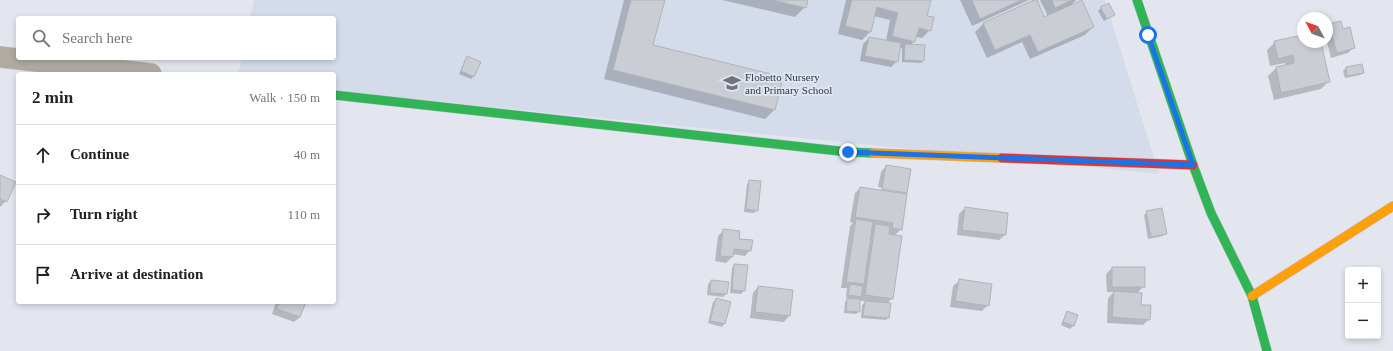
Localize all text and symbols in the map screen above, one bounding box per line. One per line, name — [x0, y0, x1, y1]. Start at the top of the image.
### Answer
north arrow — [1297, 12, 1333, 48]
search box — [16, 16, 336, 60]
route start — [1139, 26, 1157, 44]
icon: search — [30, 27, 52, 49]
text: Search here — [62, 30, 132, 46]
place label: Flobetto Nursery and Primary School — [745, 71, 832, 96]
school or university icon: Flobetto Nursery and Primary School — [722, 73, 742, 93]
text: 2 min — [32, 88, 73, 107]
text: Walk · 150 m — [249, 90, 320, 105]
route end — [839, 143, 857, 161]
icon: ahead — [32, 144, 54, 166]
text: Continue — [70, 146, 129, 162]
text: 40 m — [294, 147, 320, 162]
icon: right — [32, 204, 54, 226]
text: Turn right — [70, 206, 137, 222]
text: 110 m — [288, 207, 320, 222]
icon: arrive — [32, 264, 54, 286]
text: Arrive at destination — [70, 266, 203, 282]
map controls — [1345, 267, 1381, 339]
button: + — [1345, 267, 1381, 303]
button: − — [1345, 303, 1381, 339]

